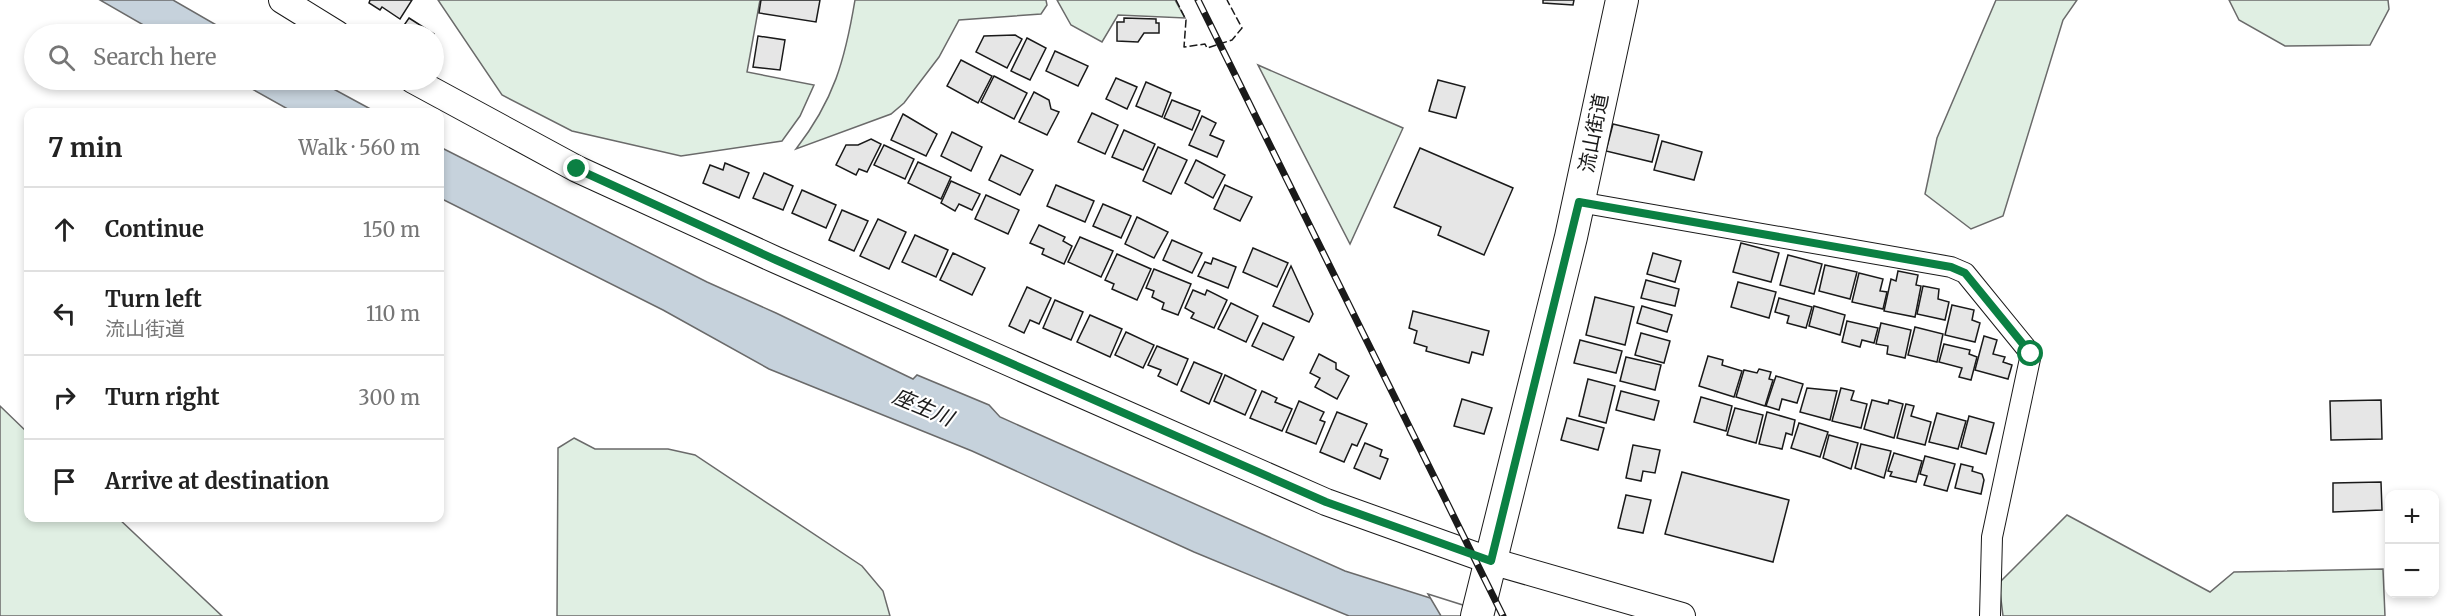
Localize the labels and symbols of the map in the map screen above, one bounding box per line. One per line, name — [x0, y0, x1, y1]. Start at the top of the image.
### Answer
street label: 流山街道 — [1573, 91, 1613, 175]
route end — [563, 155, 589, 181]
route start — [2017, 340, 2043, 366]
water label: 座生川 — [889, 382, 959, 433]

